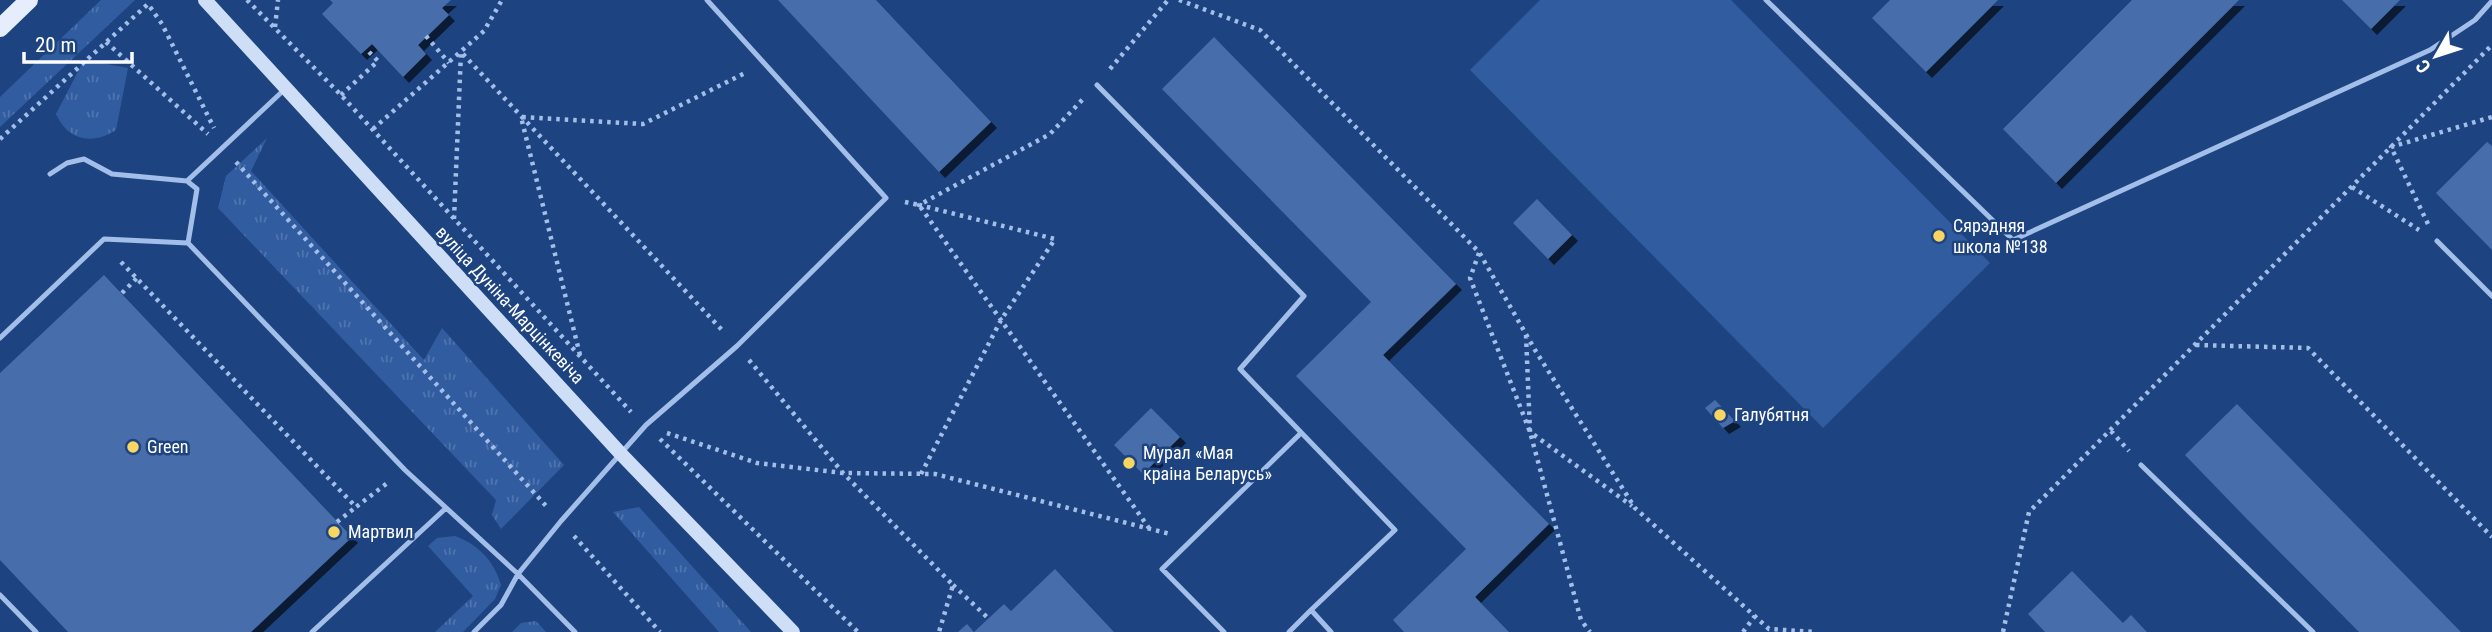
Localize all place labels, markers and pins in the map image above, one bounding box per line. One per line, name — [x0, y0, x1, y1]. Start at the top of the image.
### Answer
place label: Сярэдняя школа №138 — [1953, 215, 2048, 257]
marker: Сярэдняя школа №138 — [1931, 228, 1947, 244]
place label: Галубятня — [1734, 404, 1809, 425]
marker: Галубятня — [1712, 407, 1728, 423]
place label: Green — [147, 436, 189, 457]
marker: Green — [125, 439, 141, 455]
place label: Мурал «Мая краіна Беларусь» — [1143, 442, 1272, 484]
marker: Мурал «Мая краіна Беларусь» — [1121, 455, 1137, 471]
place label: Мартвил — [348, 521, 413, 542]
marker: Мартвил — [326, 524, 342, 540]

